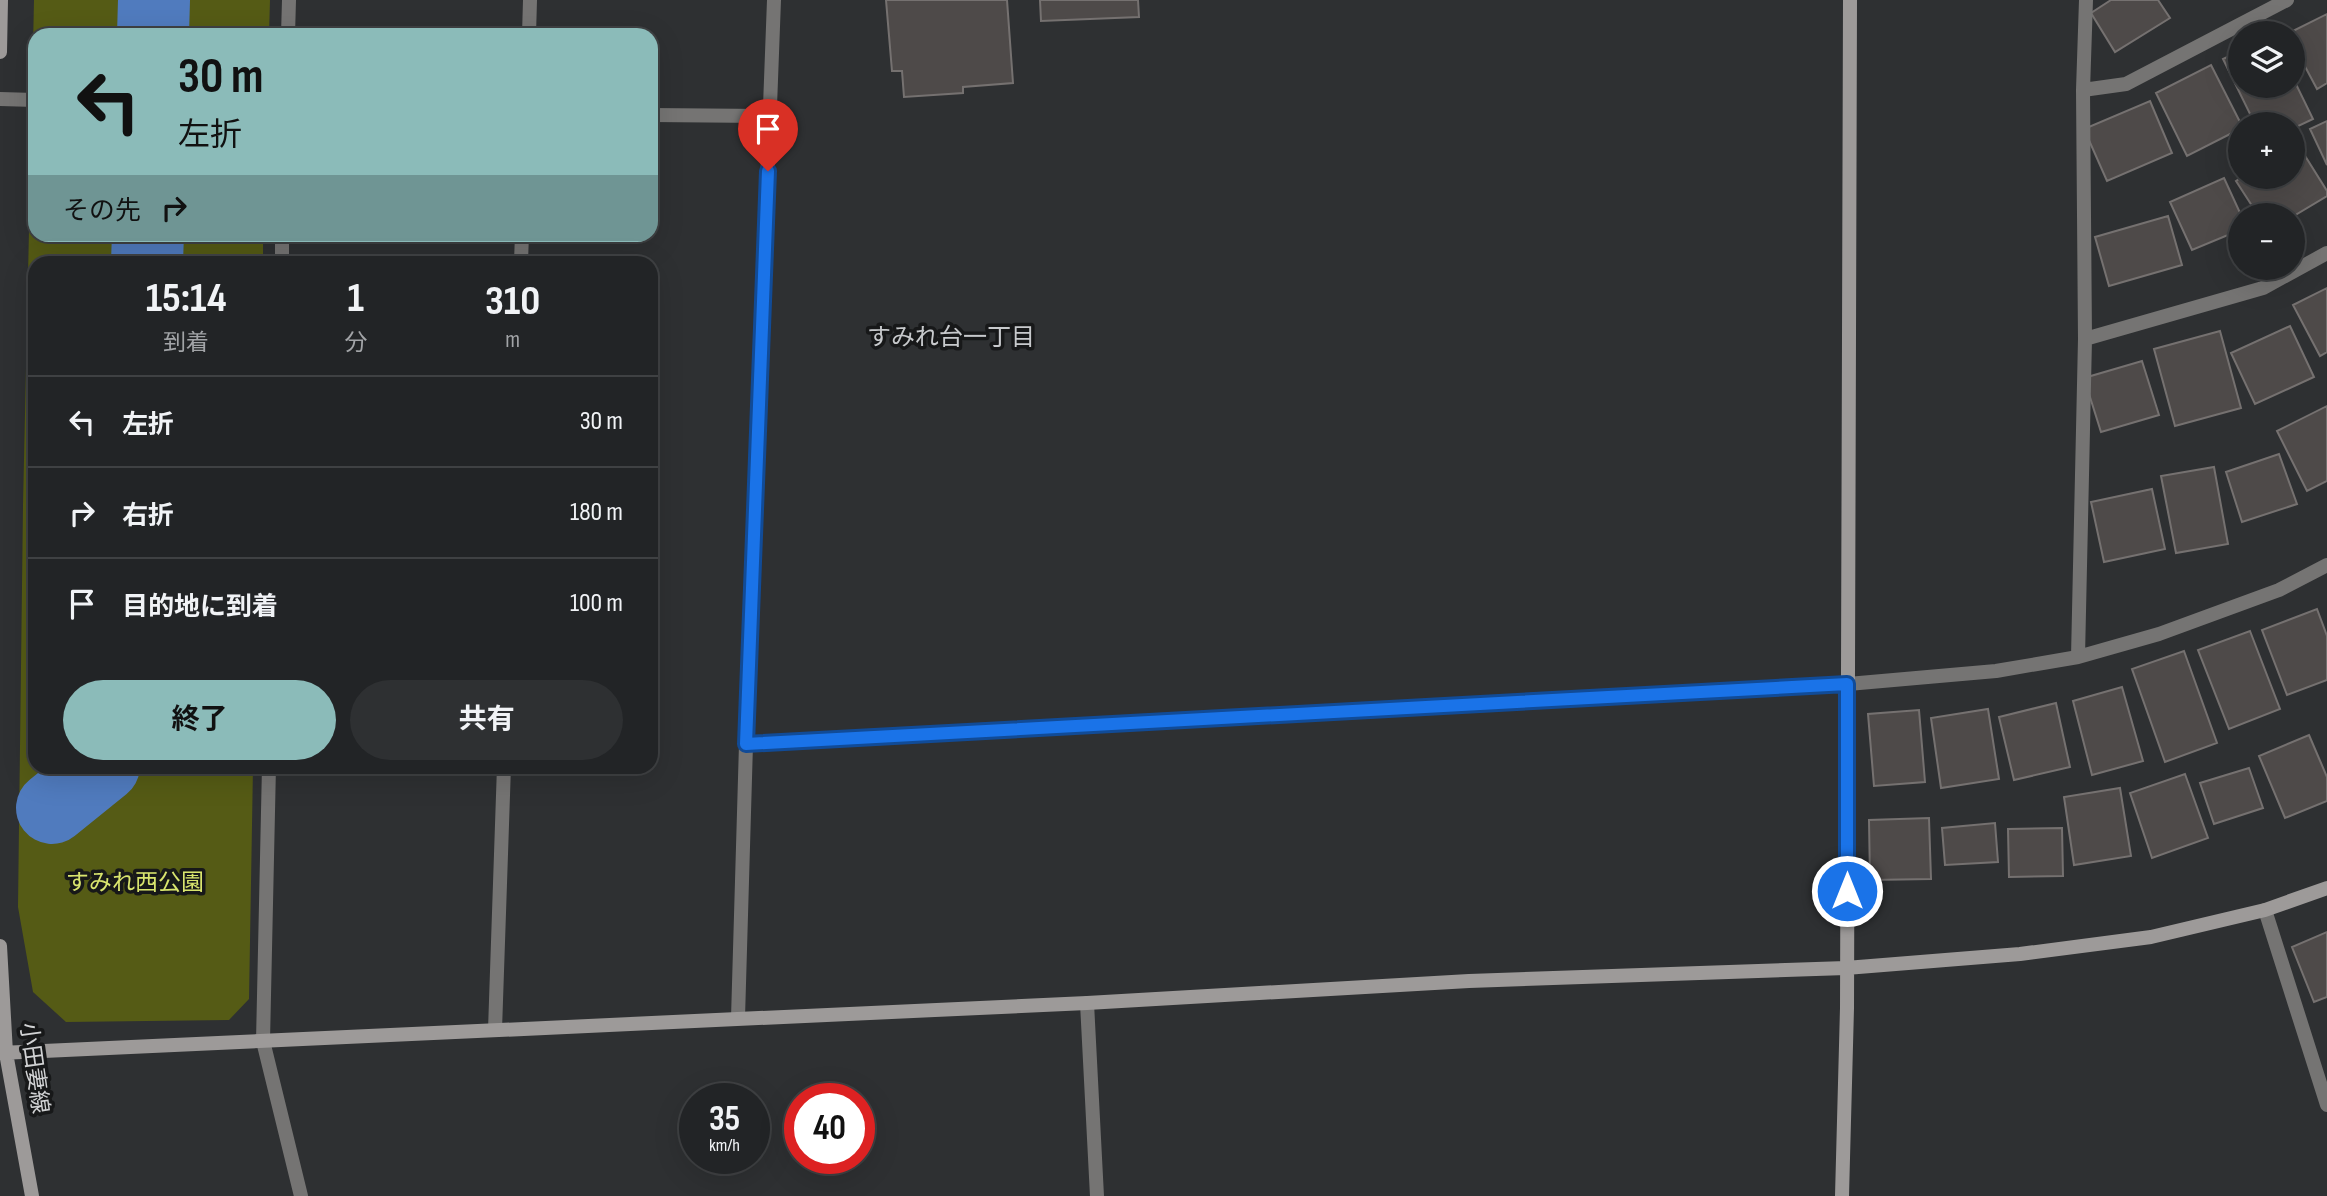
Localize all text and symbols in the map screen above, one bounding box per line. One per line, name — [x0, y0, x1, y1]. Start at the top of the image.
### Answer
map controls — [2228, 21, 2305, 280]
button: layers — [2228, 21, 2305, 98]
text: 30 m — [178, 48, 263, 107]
icon: left — [63, 56, 154, 147]
pin — [738, 99, 798, 171]
icon: arrive — [749, 110, 787, 148]
button: + — [2228, 112, 2305, 189]
text: 左折 — [178, 116, 242, 155]
icon: right — [155, 189, 193, 227]
text: その先 — [63, 196, 141, 227]
button: − — [2228, 203, 2305, 280]
text: 15:14 — [146, 273, 226, 324]
text: 1 — [347, 273, 364, 324]
text: 310 — [485, 276, 540, 327]
district label: すみれ台一丁目 — [867, 323, 1035, 352]
text: m — [505, 326, 520, 354]
text: 到着 — [163, 329, 209, 357]
text: 分 — [344, 329, 367, 357]
icon: left — [63, 403, 101, 441]
text: 30 m — [580, 406, 623, 437]
text: 左折 — [122, 410, 174, 441]
icon: right — [63, 494, 101, 532]
text: 180 m — [570, 497, 623, 528]
text: 右折 — [122, 501, 174, 532]
icon: arrive — [63, 585, 101, 623]
text: 100 m — [570, 588, 623, 619]
text: 目的地に到着 — [122, 592, 278, 623]
button: 終了 — [63, 680, 336, 760]
button: 共有 — [350, 680, 623, 760]
position arrow — [1810, 854, 1884, 928]
park label: すみれ西公園 — [66, 869, 204, 897]
street label: 小田妻線 — [14, 1020, 54, 1116]
speed limit sign: 40 — [784, 1083, 875, 1174]
text: 35 — [709, 1098, 740, 1141]
text: km/h — [709, 1135, 740, 1156]

